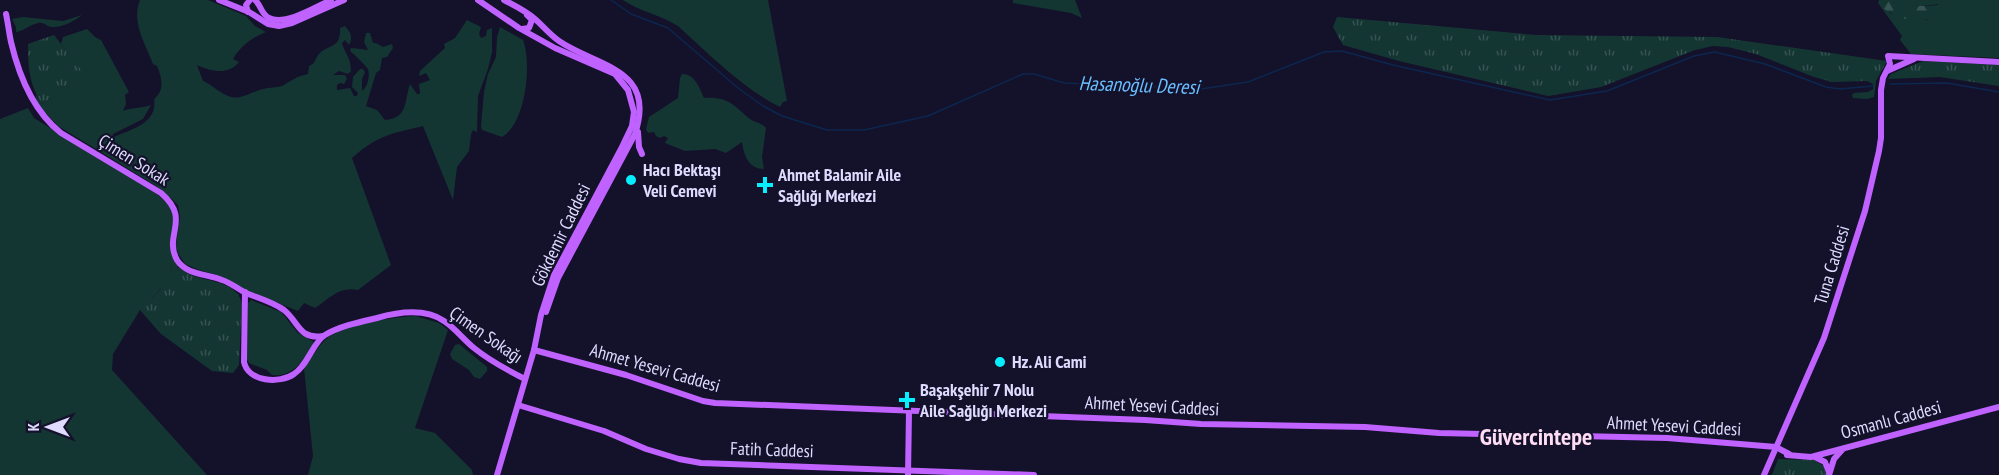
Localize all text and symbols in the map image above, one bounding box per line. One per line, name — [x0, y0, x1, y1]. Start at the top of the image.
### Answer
water label: Hasanoğlu Deresi — [1078, 70, 1202, 100]
street label: Çimen Sokak — [94, 129, 174, 190]
place label: Hacı Bektaşı Veli Cemevi — [642, 158, 721, 202]
place label: Ahmet Balamir Aile Sağlığı Merkezi — [777, 163, 902, 207]
marker: Hacı Bektaşı Veli Cemevi — [624, 173, 638, 187]
marker: Ahmet Balamir Aile Sağlığı Merkezi — [756, 176, 774, 194]
street label: Gökdemir Caddesi — [526, 180, 595, 290]
street label: Tuna Caddesi — [1809, 223, 1854, 307]
street label: Çimen Sokağı — [445, 301, 527, 368]
street label: Ahmet Yesevi Caddesi — [587, 338, 723, 397]
place label: Hz. Ali Cami — [1012, 350, 1087, 373]
marker: Hz. Ali Cami — [993, 355, 1007, 369]
place label: Başakşehir 7 Nolu Aile Sağlığı Merkezi — [919, 378, 1047, 422]
street label: Ahmet Yesevi Caddesi — [1084, 390, 1220, 421]
marker: Başakşehir 7 Nolu Aile Sağlığı Merkezi — [898, 391, 916, 409]
street label: Osmanlı Caddesi — [1838, 395, 1944, 444]
north arrow — [18, 397, 78, 457]
street label: Ahmet Yesevi Caddesi — [1606, 410, 1742, 441]
district label: Güvercintepe — [1480, 421, 1592, 452]
text: K — [23, 422, 43, 431]
street label: Fatih Caddesi — [730, 437, 814, 462]

